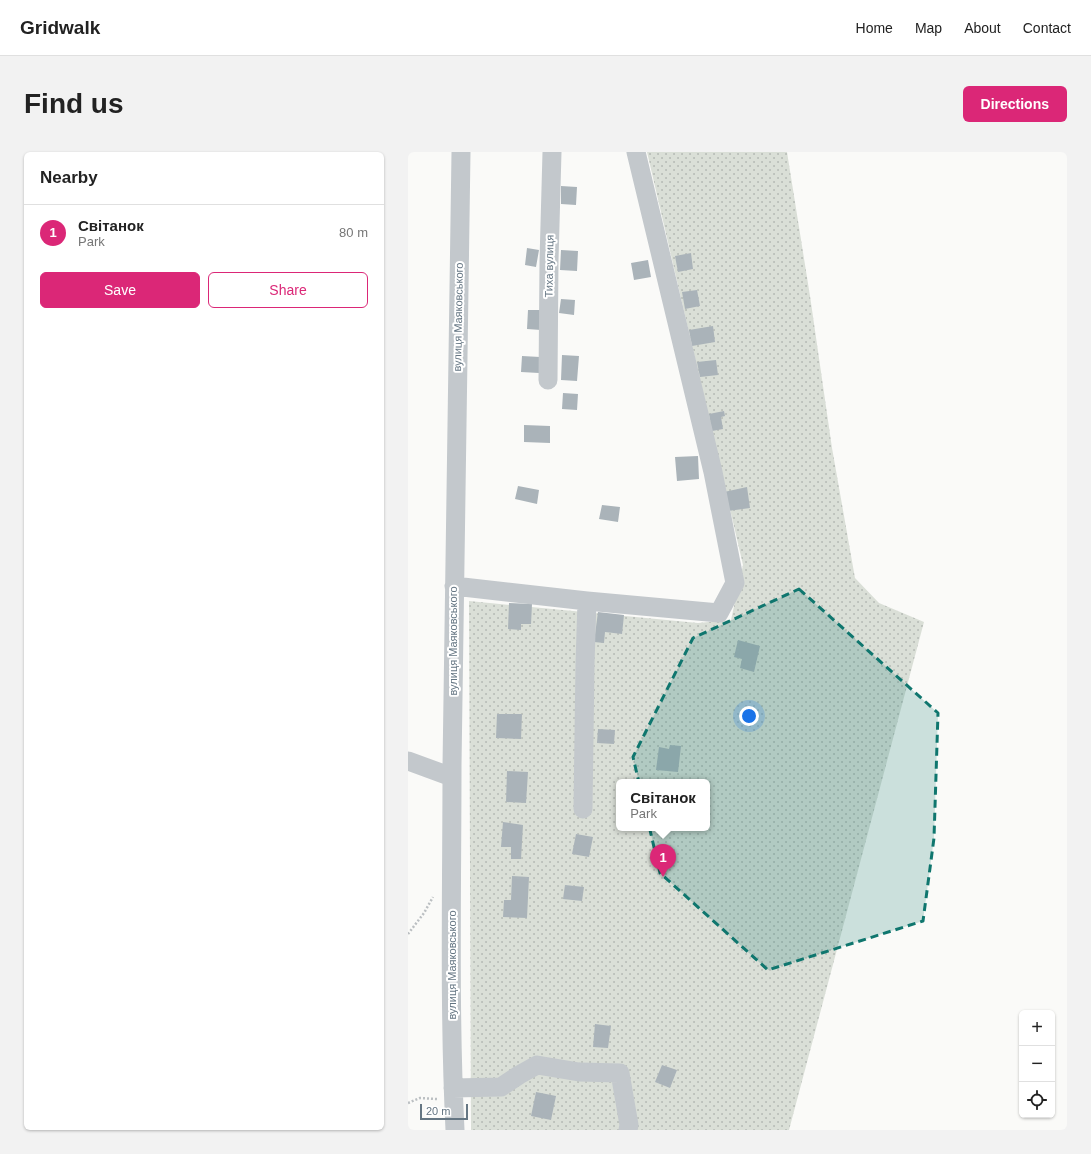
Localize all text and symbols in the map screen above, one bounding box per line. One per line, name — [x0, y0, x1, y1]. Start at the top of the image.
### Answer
text: Gridwalk — [20, 17, 100, 38]
text: Home — [856, 20, 893, 36]
text: Map — [915, 20, 942, 36]
text: About — [964, 20, 1001, 36]
text: Contact — [1023, 20, 1071, 36]
button: Directions — [963, 86, 1067, 122]
text: Find us — [24, 88, 124, 119]
text: Nearby — [40, 168, 98, 187]
text: Світанок — [78, 217, 144, 234]
text: 1 — [49, 225, 57, 240]
text: 80 m — [339, 225, 368, 240]
text: Park — [78, 234, 105, 249]
street label: Тиха вулиця — [542, 235, 556, 297]
street label: вулиця Маяковського — [451, 262, 465, 372]
button: Save — [40, 272, 200, 308]
button: Share — [208, 272, 368, 308]
street label: вулиця Маяковського — [447, 586, 459, 696]
your location — [739, 706, 759, 726]
popup — [616, 779, 710, 831]
text: Світанок — [630, 789, 696, 806]
text: Park — [630, 806, 657, 821]
pin: 1 — [650, 844, 676, 877]
street label: вулиця Маяковського — [446, 910, 458, 1020]
map controls — [1019, 1010, 1055, 1118]
button: + — [1019, 1010, 1055, 1046]
button: − — [1019, 1046, 1055, 1082]
button: locate — [1019, 1082, 1055, 1118]
scale bar — [420, 1102, 468, 1121]
text: 20 m — [426, 1105, 450, 1117]

